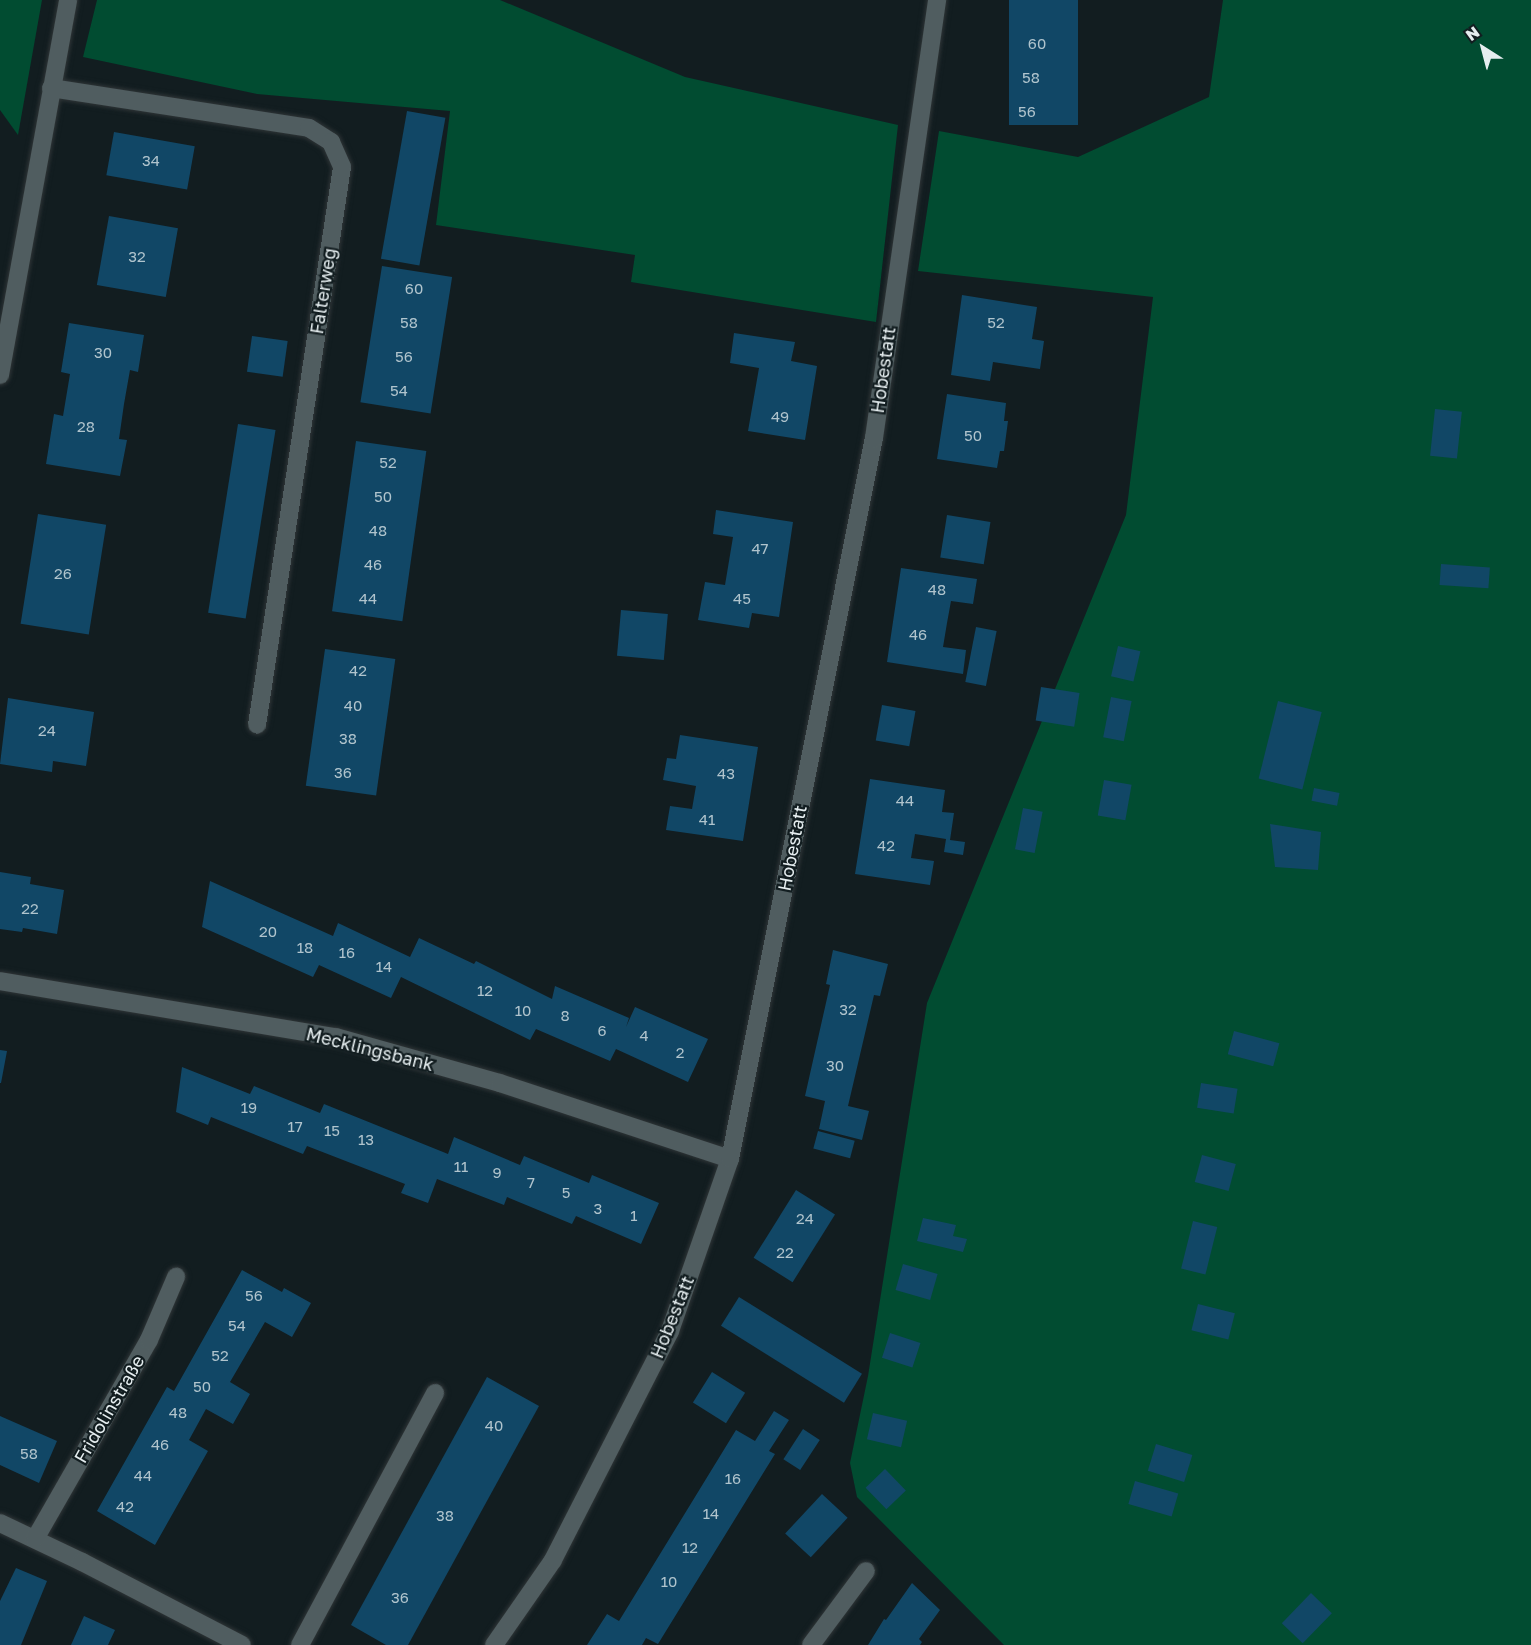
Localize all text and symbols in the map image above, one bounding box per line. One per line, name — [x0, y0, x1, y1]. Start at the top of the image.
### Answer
north arrow — [1453, 18, 1513, 78]
text: N — [1462, 22, 1483, 45]
house number: 60 — [1028, 35, 1046, 53]
house number: 58 — [1022, 69, 1040, 87]
house number: 56 — [1018, 103, 1036, 121]
house number: 34 — [142, 152, 160, 170]
street label: Falterweg — [306, 246, 340, 336]
house number: 32 — [128, 248, 146, 266]
house number: 60 — [405, 280, 423, 298]
house number: 58 — [400, 314, 418, 332]
house number: 52 — [987, 314, 1005, 332]
street label: Hobestatt — [866, 325, 900, 415]
house number: 30 — [94, 344, 112, 362]
house number: 56 — [395, 348, 413, 366]
house number: 54 — [390, 382, 408, 400]
house number: 49 — [771, 408, 789, 426]
house number: 28 — [77, 418, 95, 436]
house number: 50 — [964, 427, 982, 445]
house number: 52 — [379, 454, 397, 472]
house number: 50 — [374, 488, 392, 506]
house number: 48 — [369, 522, 387, 540]
house number: 47 — [751, 540, 769, 558]
house number: 46 — [364, 556, 382, 574]
house number: 26 — [54, 565, 72, 583]
house number: 48 — [928, 581, 946, 599]
house number: 44 — [359, 590, 377, 608]
house number: 45 — [733, 590, 751, 608]
house number: 46 — [909, 626, 927, 644]
house number: 42 — [349, 662, 367, 680]
house number: 40 — [344, 697, 362, 715]
house number: 24 — [38, 722, 56, 740]
house number: 38 — [339, 730, 357, 748]
house number: 36 — [334, 764, 352, 782]
house number: 43 — [717, 765, 735, 783]
house number: 44 — [896, 792, 914, 810]
street label: Hobestatt — [773, 803, 811, 893]
house number: 41 — [699, 811, 715, 829]
house number: 42 — [877, 837, 895, 855]
house number: 22 — [21, 900, 39, 918]
house number: 20 — [259, 923, 277, 941]
house number: 18 — [297, 939, 313, 957]
house number: 16 — [339, 944, 355, 962]
house number: 14 — [376, 958, 392, 976]
house number: 12 — [477, 982, 493, 1000]
house number: 32 — [839, 1001, 857, 1019]
house number: 10 — [515, 1002, 531, 1020]
house number: 8 — [560, 1007, 570, 1025]
house number: 6 — [597, 1022, 607, 1040]
street label: Mecklingsbank — [304, 1023, 436, 1075]
house number: 4 — [639, 1027, 649, 1045]
house number: 2 — [676, 1044, 684, 1062]
house number: 30 — [826, 1057, 844, 1075]
house number: 19 — [241, 1099, 257, 1117]
house number: 17 — [287, 1118, 303, 1136]
house number: 15 — [324, 1122, 340, 1140]
house number: 13 — [358, 1131, 374, 1149]
house number: 11 — [454, 1158, 468, 1176]
house number: 9 — [492, 1164, 502, 1182]
house number: 7 — [527, 1174, 535, 1192]
house number: 5 — [562, 1184, 570, 1202]
house number: 3 — [594, 1200, 602, 1218]
house number: 1 — [630, 1207, 638, 1225]
house number: 24 — [796, 1210, 814, 1228]
house number: 22 — [776, 1244, 794, 1262]
street label: Hobestatt — [646, 1273, 698, 1361]
house number: 56 — [245, 1287, 263, 1305]
house number: 54 — [228, 1317, 246, 1335]
house number: 52 — [211, 1347, 229, 1365]
street label: Fridolinstraße — [69, 1351, 149, 1467]
house number: 50 — [193, 1378, 211, 1396]
house number: 48 — [169, 1404, 187, 1422]
house number: 40 — [485, 1417, 503, 1435]
house number: 46 — [151, 1436, 169, 1454]
house number: 58 — [20, 1445, 38, 1463]
house number: 44 — [134, 1467, 152, 1485]
house number: 16 — [725, 1470, 741, 1488]
house number: 42 — [116, 1498, 134, 1516]
house number: 14 — [703, 1505, 719, 1523]
house number: 38 — [436, 1507, 454, 1525]
house number: 12 — [682, 1539, 698, 1557]
house number: 10 — [661, 1573, 677, 1591]
house number: 36 — [391, 1589, 409, 1607]

